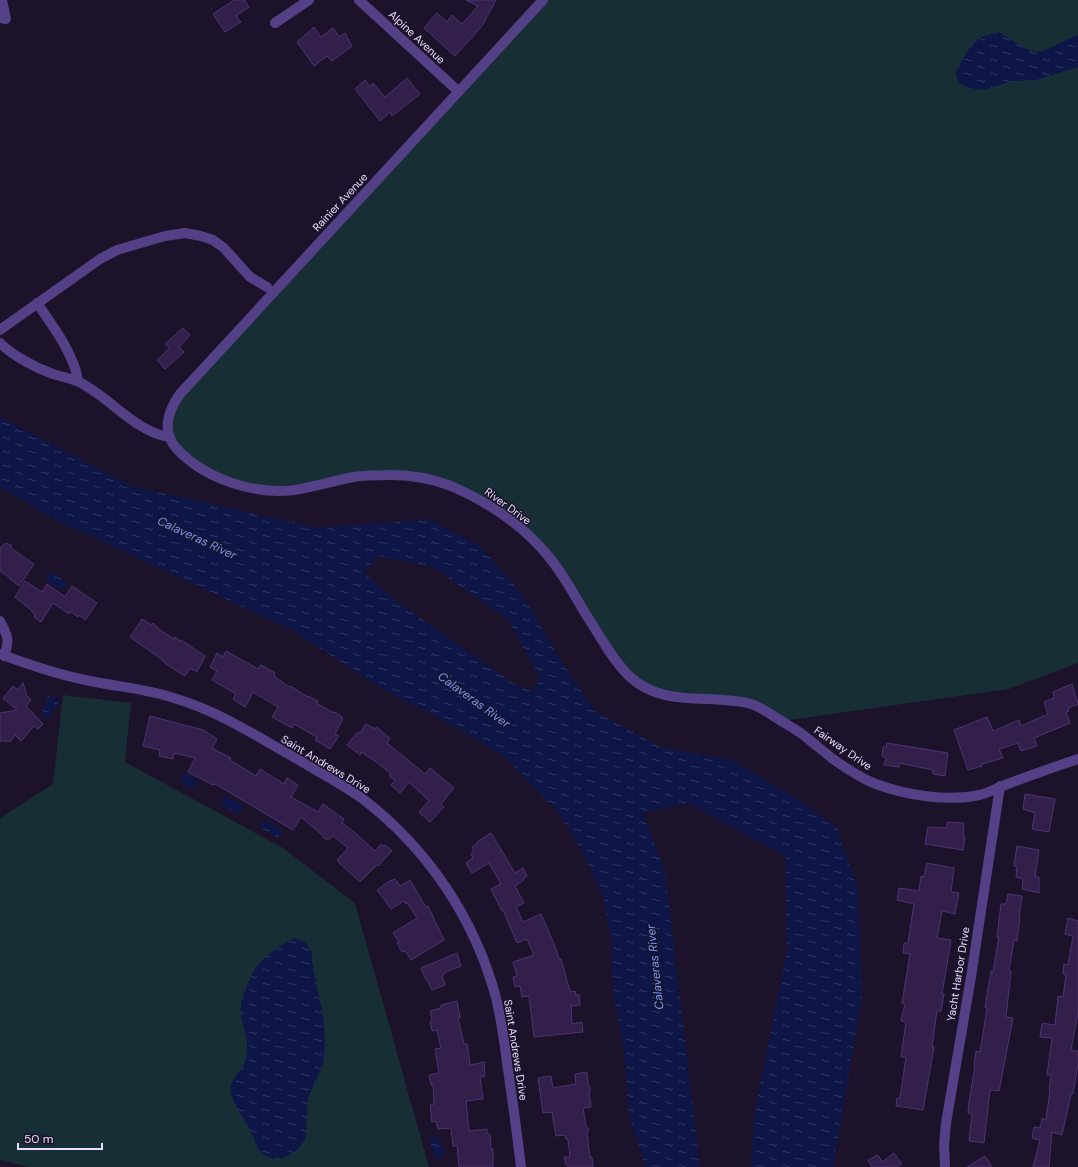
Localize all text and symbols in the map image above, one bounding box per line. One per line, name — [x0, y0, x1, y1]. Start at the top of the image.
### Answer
street label: Alpine Avenue — [386, 7, 448, 67]
street label: Rainier Avenue — [309, 170, 371, 234]
street label: River Drive — [482, 484, 534, 528]
water label: Calaveras River — [155, 513, 240, 564]
water label: Calaveras River — [435, 668, 514, 732]
street label: Fairway Drive — [811, 723, 875, 773]
street label: Saint Andrews Drive — [279, 732, 373, 796]
water label: Calaveras River — [643, 923, 667, 1010]
street label: Yacht Harbor Drive — [944, 926, 972, 1022]
street label: Saint Andrews Drive — [501, 999, 531, 1101]
scale bar — [18, 1125, 102, 1151]
text: 50 m — [24, 1131, 53, 1147]

